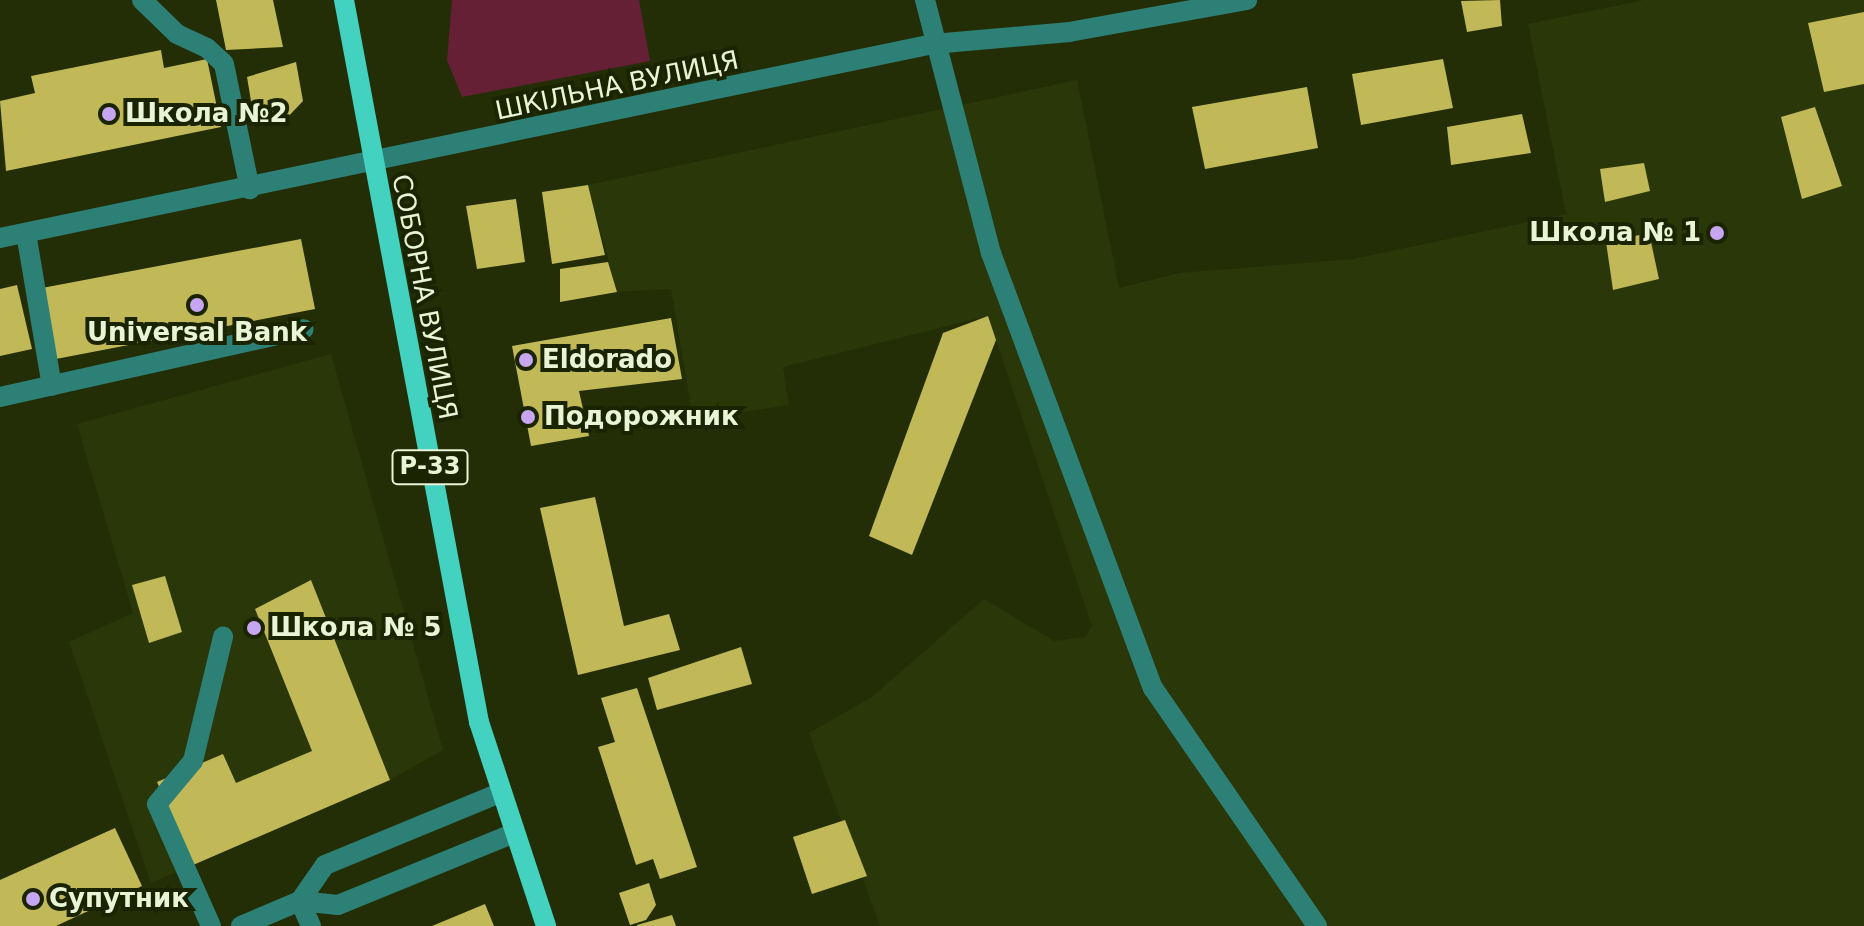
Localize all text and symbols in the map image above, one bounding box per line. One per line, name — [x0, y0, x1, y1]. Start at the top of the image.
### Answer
street label: ШКІЛЬНА ВУЛИЦЯ — [493, 45, 741, 127]
place label: Школа №2 — [125, 98, 288, 130]
marker: Школа №2 — [100, 105, 118, 123]
street label: СОБОРНА ВУЛИЦЯ — [385, 172, 463, 422]
place label: Школа № 1 — [1529, 217, 1701, 249]
marker: Школа № 1 — [1708, 224, 1726, 242]
marker: Universal Bank — [188, 296, 206, 314]
place label: Universal Bank — [87, 317, 307, 349]
place label: Eldorado — [542, 344, 672, 376]
marker: Eldorado — [517, 351, 535, 369]
place label: Подорожник — [544, 401, 739, 433]
marker: Подорожник — [519, 408, 537, 426]
road number: Р-33 — [390, 447, 470, 487]
place label: Школа № 5 — [270, 612, 442, 644]
marker: Школа № 5 — [245, 619, 263, 637]
place label: Супутник — [49, 883, 189, 915]
marker: Супутник — [24, 890, 42, 908]

